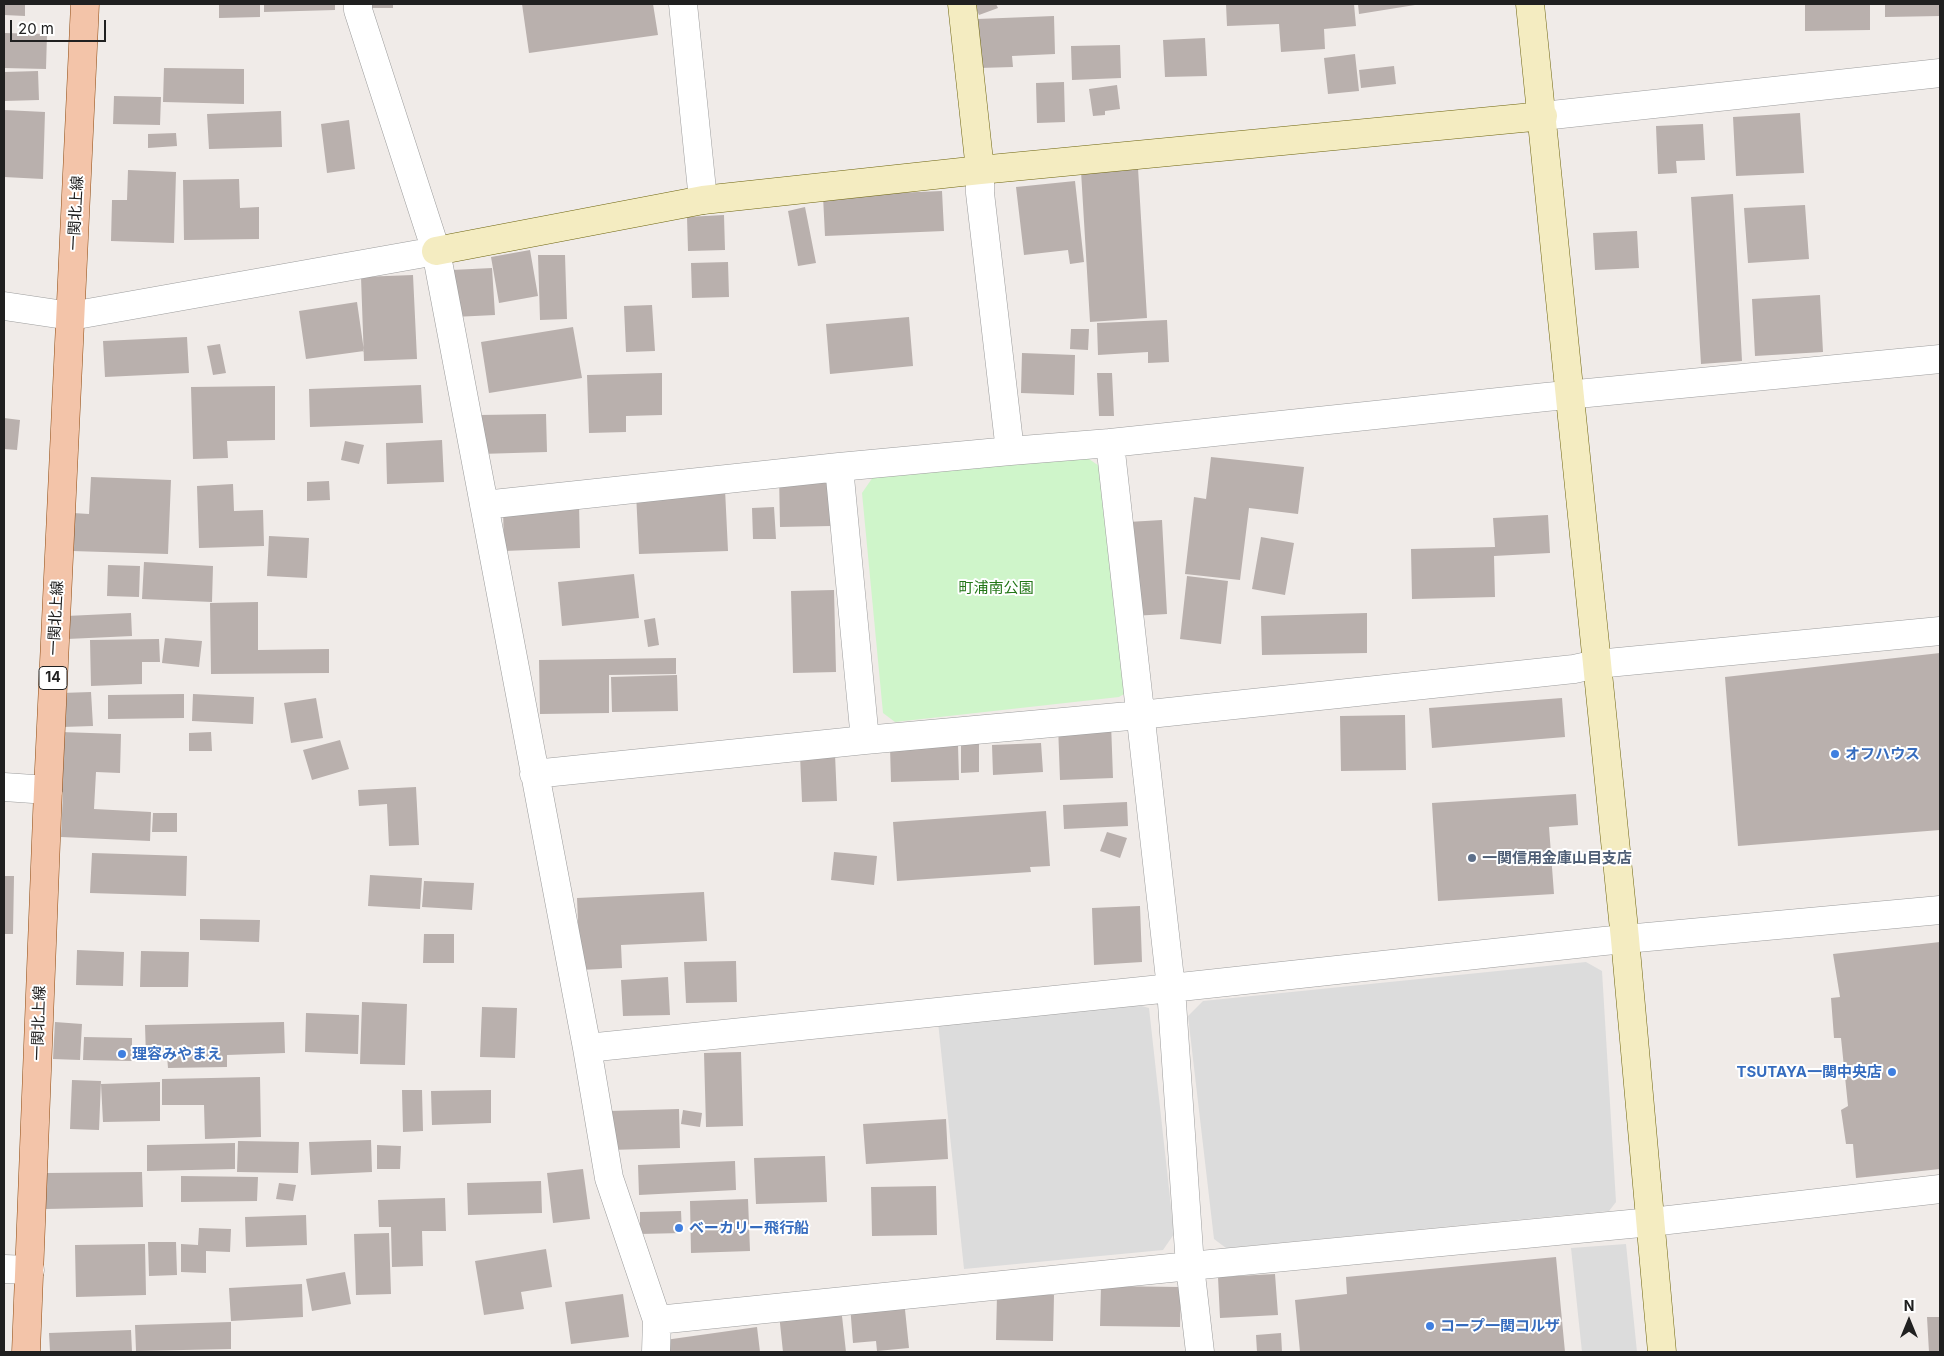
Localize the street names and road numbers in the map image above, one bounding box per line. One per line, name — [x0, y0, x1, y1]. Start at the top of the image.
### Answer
street label: 一関北上線 — [65, 175, 87, 251]
street label: 一関北上線 — [45, 580, 67, 656]
road number: 14 — [39, 666, 67, 690]
street label: 一関北上線 — [29, 985, 49, 1061]

